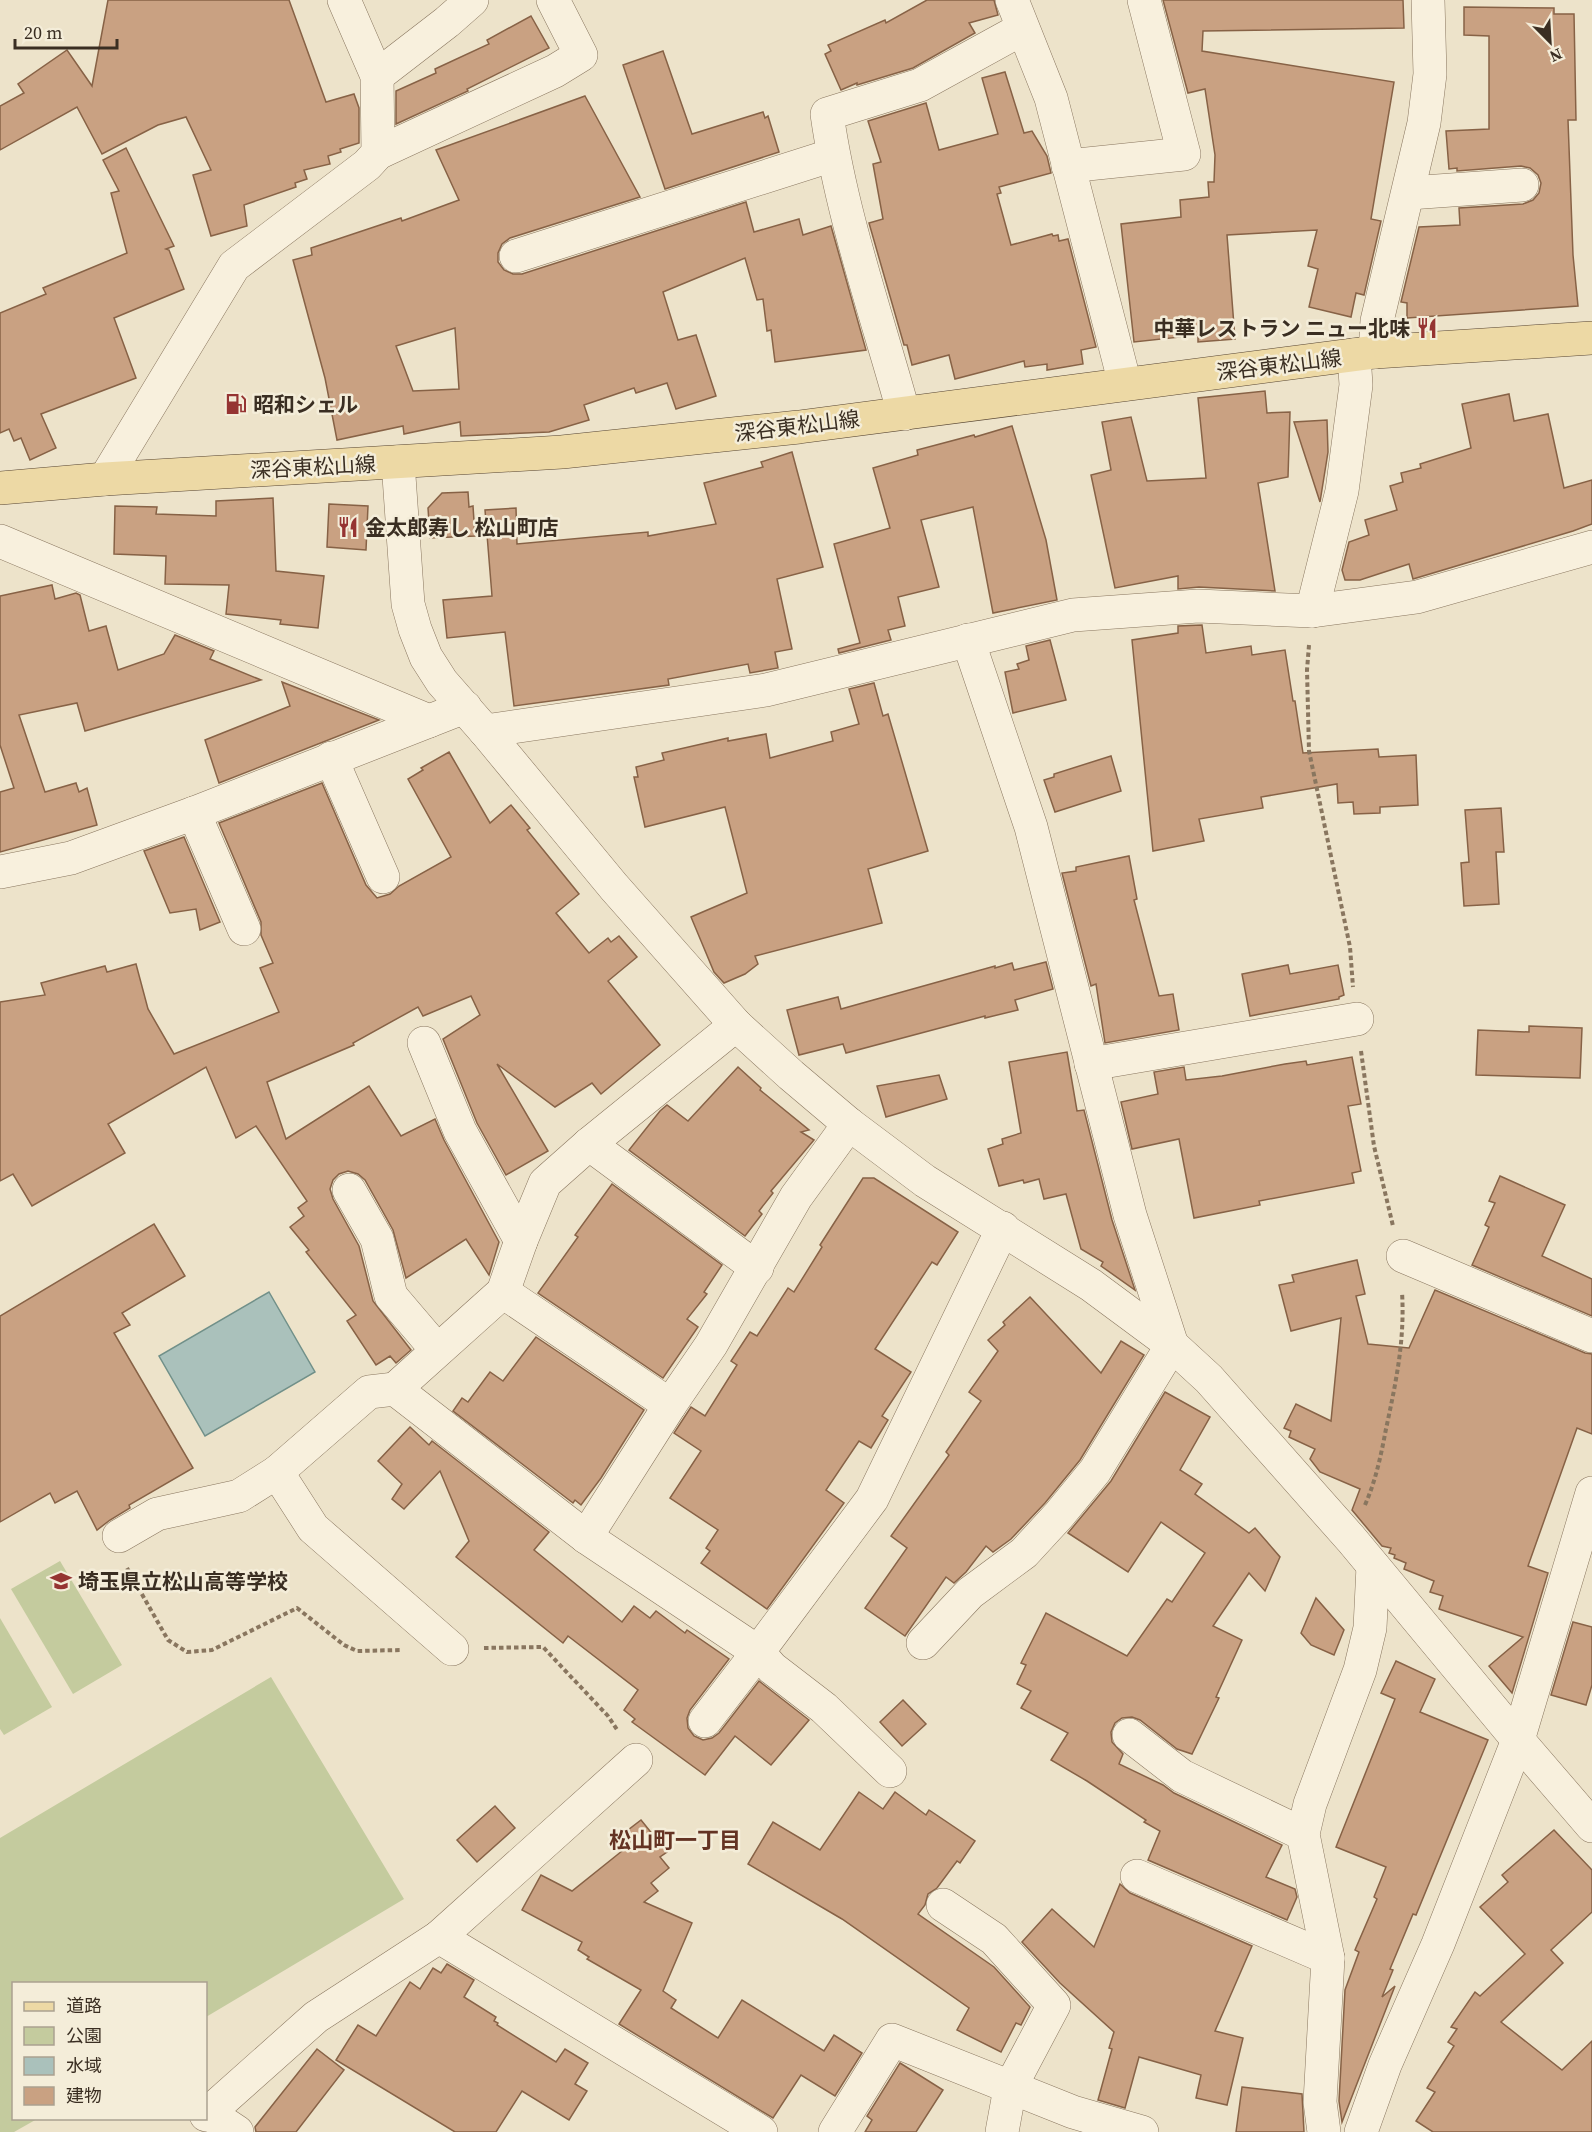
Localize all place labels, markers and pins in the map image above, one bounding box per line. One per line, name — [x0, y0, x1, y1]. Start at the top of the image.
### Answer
place label: 中華レストラン ニュー北味 — [1154, 314, 1410, 343]
restaurant icon: 中華レストラン ニュー北味 — [1415, 316, 1439, 340]
place label: 昭和シェル — [253, 390, 358, 419]
fuel station icon: 昭和シェル — [224, 392, 248, 416]
place label: 金太郎寿し 松山町店 — [365, 513, 559, 542]
restaurant icon: 金太郎寿し 松山町店 — [336, 515, 360, 539]
place label: 埼玉県立松山高等学校 — [78, 1567, 288, 1596]
school or university icon: 埼玉県立松山高等学校 — [49, 1569, 73, 1593]

